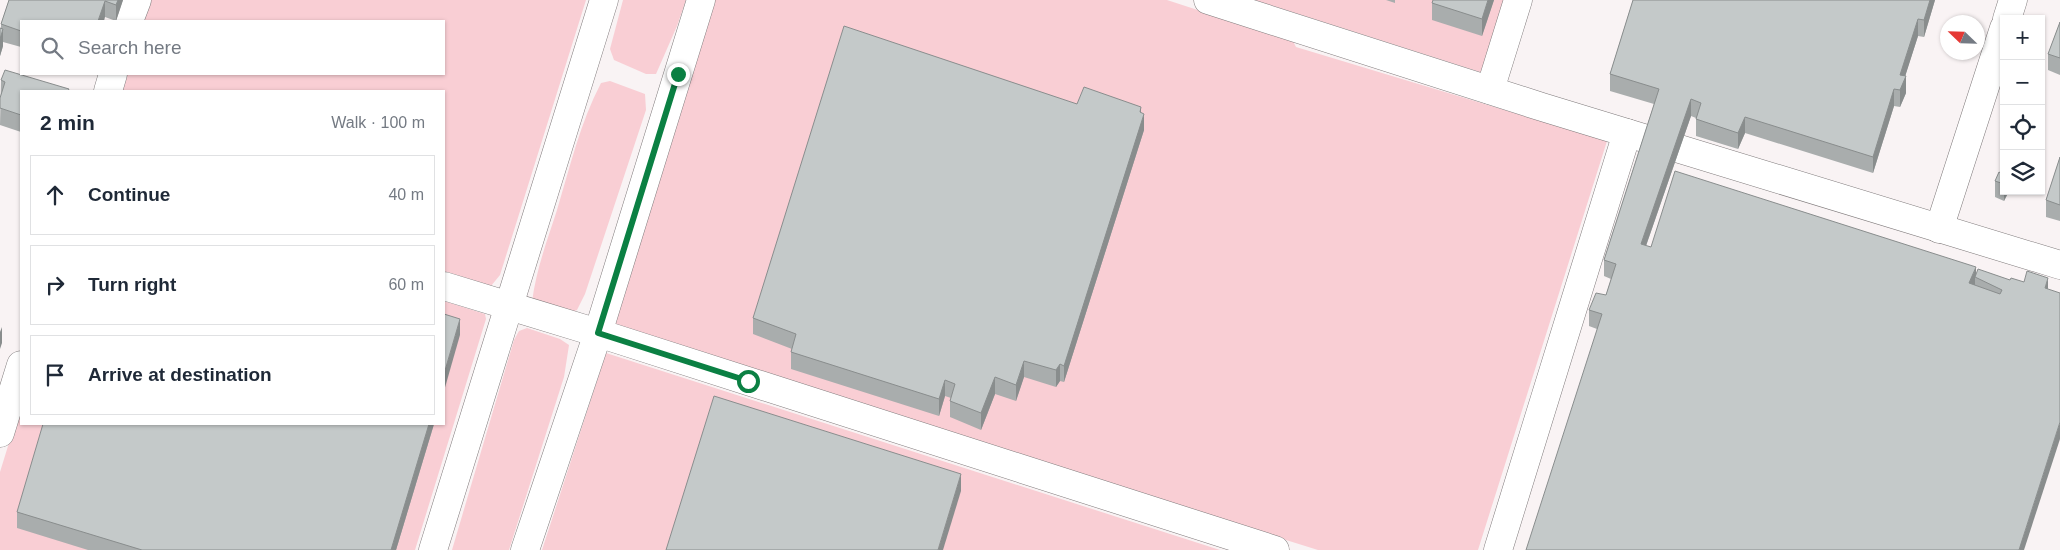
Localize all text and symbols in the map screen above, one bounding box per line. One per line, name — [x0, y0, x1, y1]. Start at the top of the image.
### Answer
north arrow — [1940, 15, 1985, 60]
map controls — [2000, 15, 2045, 195]
button: + — [2000, 15, 2045, 60]
search box — [20, 20, 445, 75]
icon: search — [38, 34, 66, 62]
text: Search here — [78, 37, 182, 58]
button: − — [2000, 60, 2045, 105]
route end — [667, 63, 690, 86]
button: locate — [2000, 105, 2045, 150]
text: 2 min — [40, 111, 95, 134]
text: Walk · 100 m — [331, 114, 425, 131]
button: layers — [2000, 150, 2045, 195]
icon: ahead — [41, 181, 69, 209]
text: Continue — [88, 184, 170, 205]
text: 40 m — [388, 186, 424, 203]
icon: right — [41, 271, 69, 299]
text: Turn right — [88, 274, 176, 295]
text: 60 m — [388, 276, 424, 293]
icon: arrive — [41, 361, 69, 389]
text: Arrive at destination — [88, 364, 272, 385]
route start — [737, 370, 760, 393]

